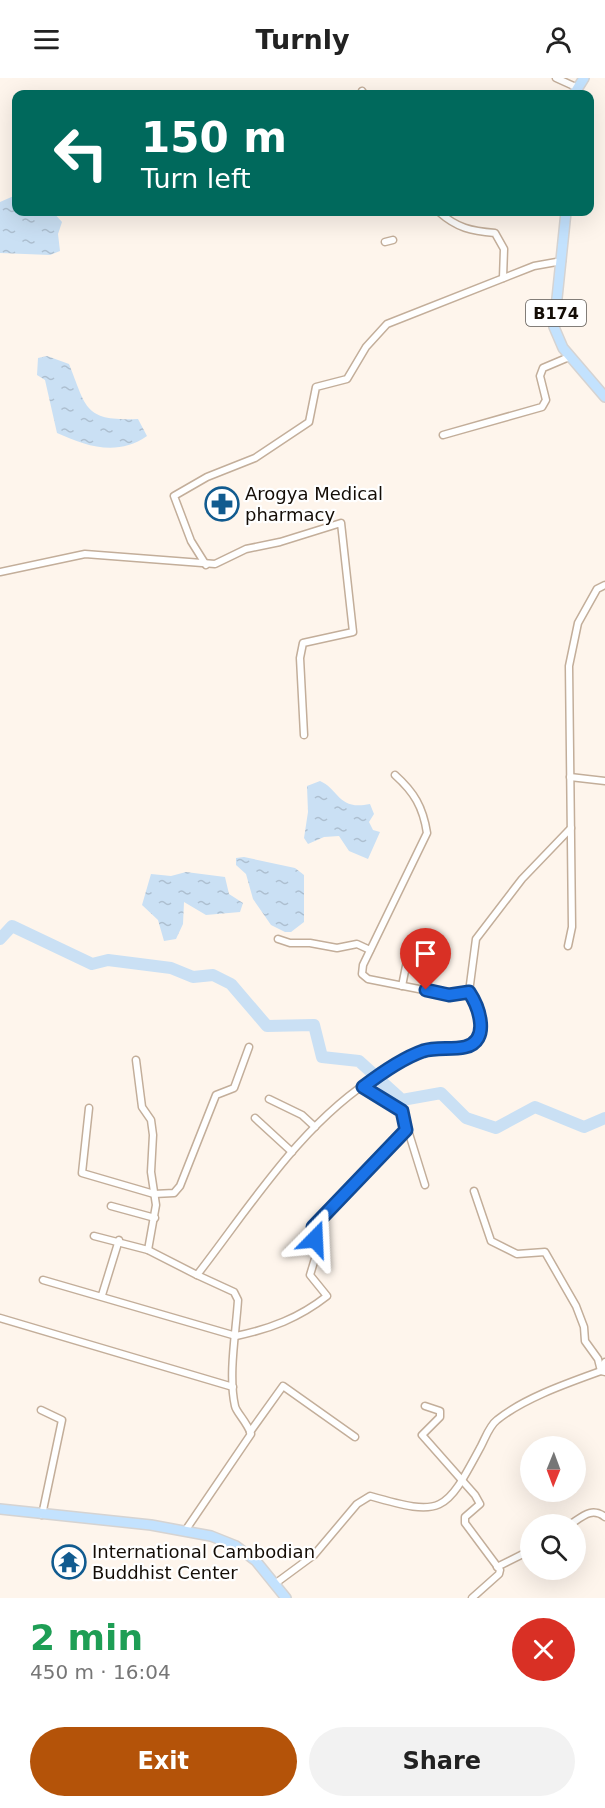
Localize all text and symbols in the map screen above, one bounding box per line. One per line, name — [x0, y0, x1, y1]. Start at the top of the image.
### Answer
icon: menu — [30, 23, 63, 56]
icon: person — [542, 23, 575, 56]
text: Turnly — [255, 24, 350, 55]
text: 150 m — [141, 113, 287, 162]
icon: left — [42, 114, 120, 192]
text: Turn left — [141, 163, 251, 194]
road number: B174 — [526, 300, 586, 326]
place label: Arogya Medical pharmacy — [245, 483, 383, 525]
pharmacy icon: Arogya Medical pharmacy — [204, 486, 240, 522]
pin — [400, 928, 451, 990]
icon: arrive — [409, 937, 442, 970]
position arrow — [283, 1207, 347, 1271]
north arrow — [520, 1436, 586, 1502]
map controls — [520, 1436, 586, 1580]
button: search — [520, 1514, 586, 1580]
place label: International Cambodian Buddhist Center — [92, 1541, 315, 1583]
temple icon: International Cambodian Buddhist Center — [51, 1544, 87, 1580]
text: 2 min — [30, 1617, 143, 1658]
button: close — [512, 1618, 575, 1681]
text: 450 m · 16:04 — [30, 1660, 171, 1684]
button: Exit — [30, 1727, 297, 1796]
button: Share — [309, 1727, 575, 1796]

